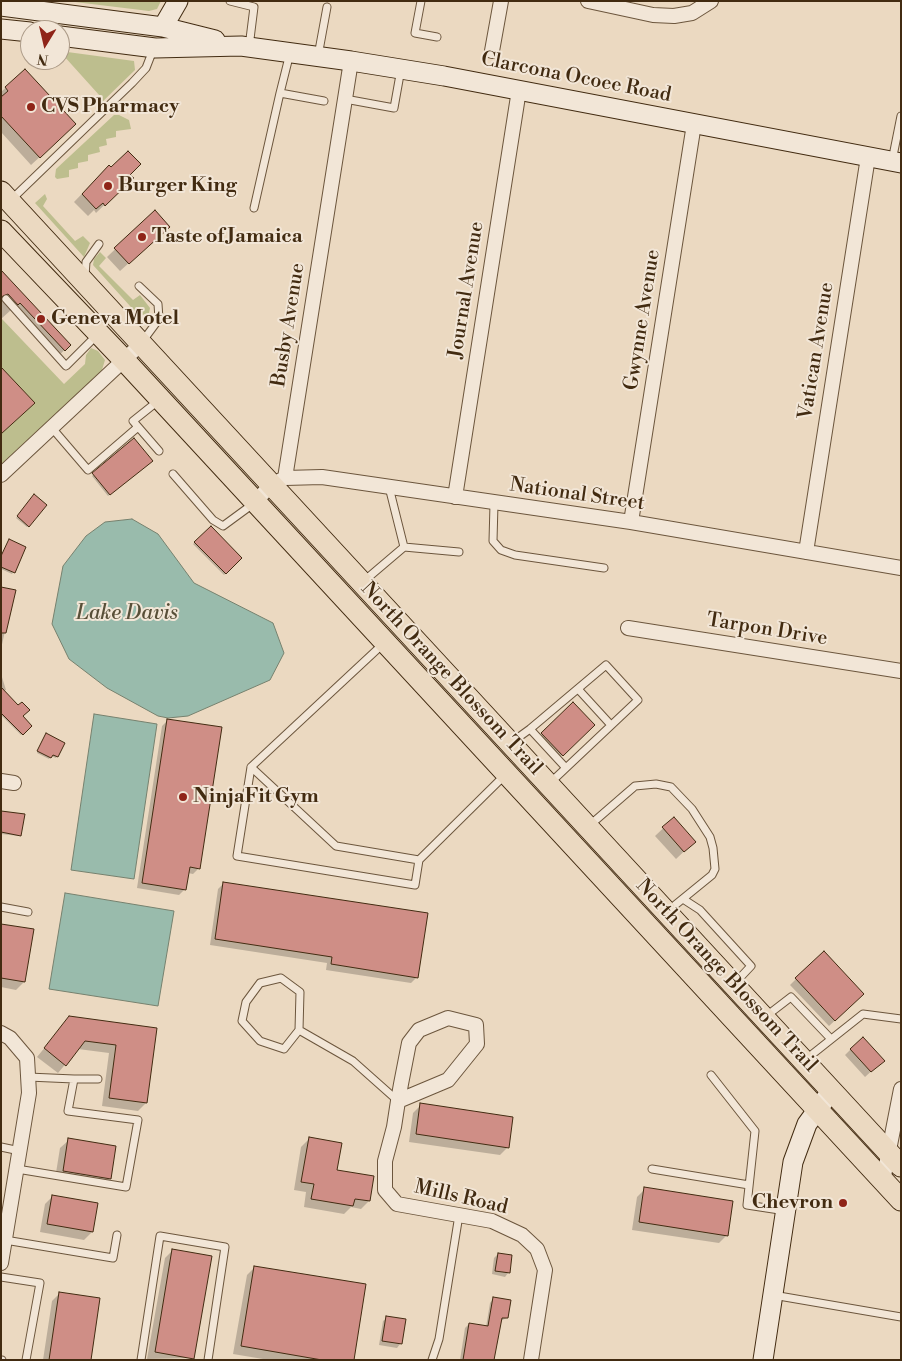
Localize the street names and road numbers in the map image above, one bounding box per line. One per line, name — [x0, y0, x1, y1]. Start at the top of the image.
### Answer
street label: Clarcona Ocoee Road — [479, 48, 673, 108]
street label: Journal Avenue — [444, 220, 490, 360]
street label: Gwynne Avenue — [620, 248, 666, 392]
street label: Busby Avenue — [267, 261, 311, 389]
street label: Vatican Avenue — [794, 281, 840, 421]
street label: National Street — [508, 474, 646, 516]
street label: North Orange Blossom Trail — [355, 578, 547, 780]
street label: Tarpon Drive — [705, 609, 829, 651]
street label: North Orange Blossom Trail — [630, 875, 822, 1077]
street label: Mills Road — [412, 1176, 510, 1220]

